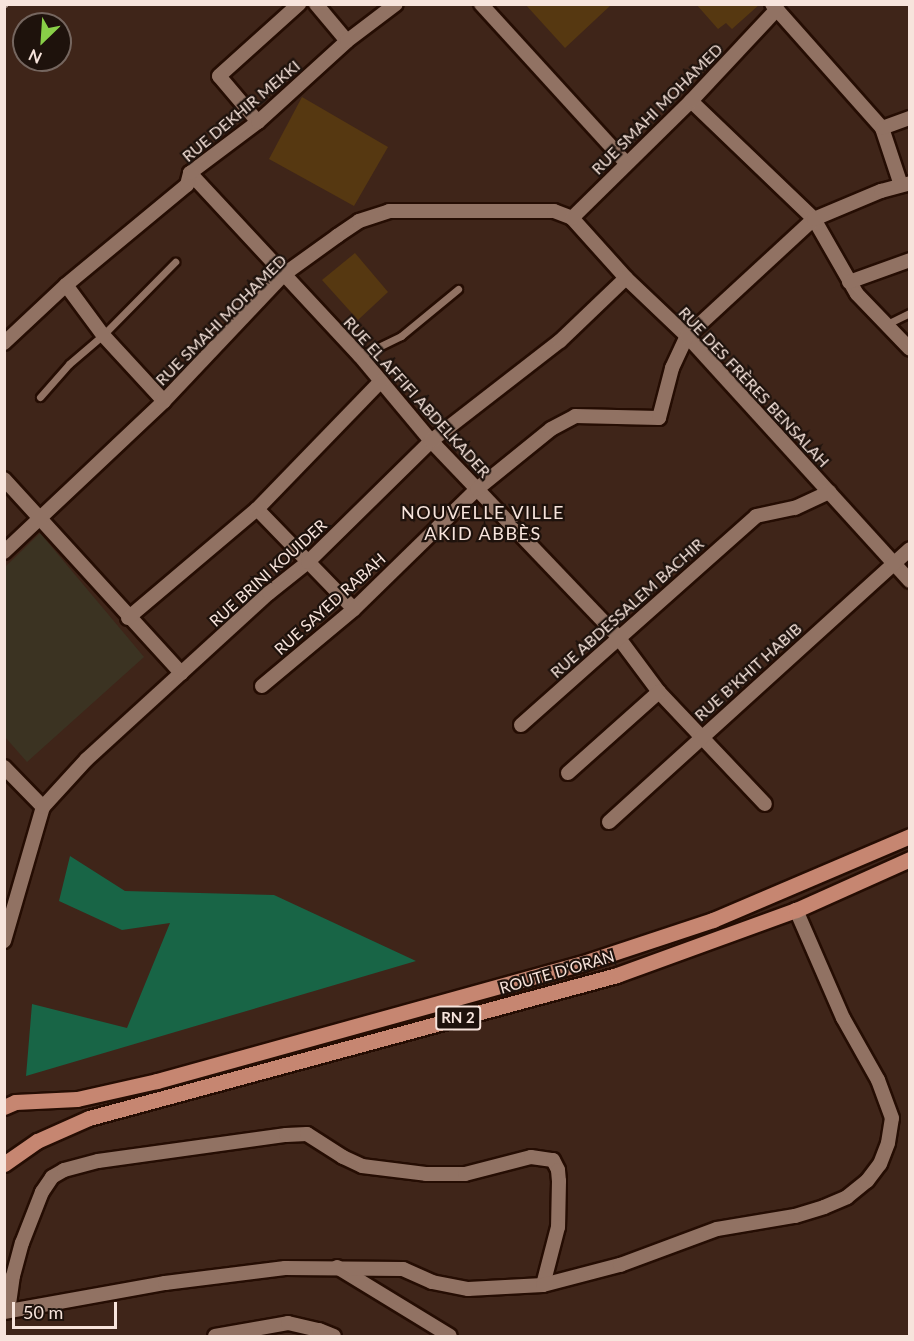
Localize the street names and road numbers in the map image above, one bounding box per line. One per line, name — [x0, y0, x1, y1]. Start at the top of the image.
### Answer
street label: RUE SMAHI MOHAMED — [588, 40, 726, 178]
street label: RUE DEKHIR MEKKI — [178, 56, 304, 166]
street label: RUE SMAHI MOHAMED — [152, 251, 290, 389]
street label: RUE DES FRÈRES BENSALAH — [675, 303, 833, 471]
street label: RUE EL AFFIFI ABDELKADER — [339, 312, 495, 482]
street label: RUE BRINI KOUIDER — [205, 515, 331, 631]
street label: RUE ABDESSALEM BACHIR — [546, 534, 708, 682]
street label: RUE SAYED RABAH — [271, 549, 389, 659]
street label: RUE B'KHIT HABIB — [690, 619, 806, 725]
street label: ROUTE D'ORAN — [497, 946, 617, 998]
road number: RN 2 — [434, 1006, 482, 1030]

